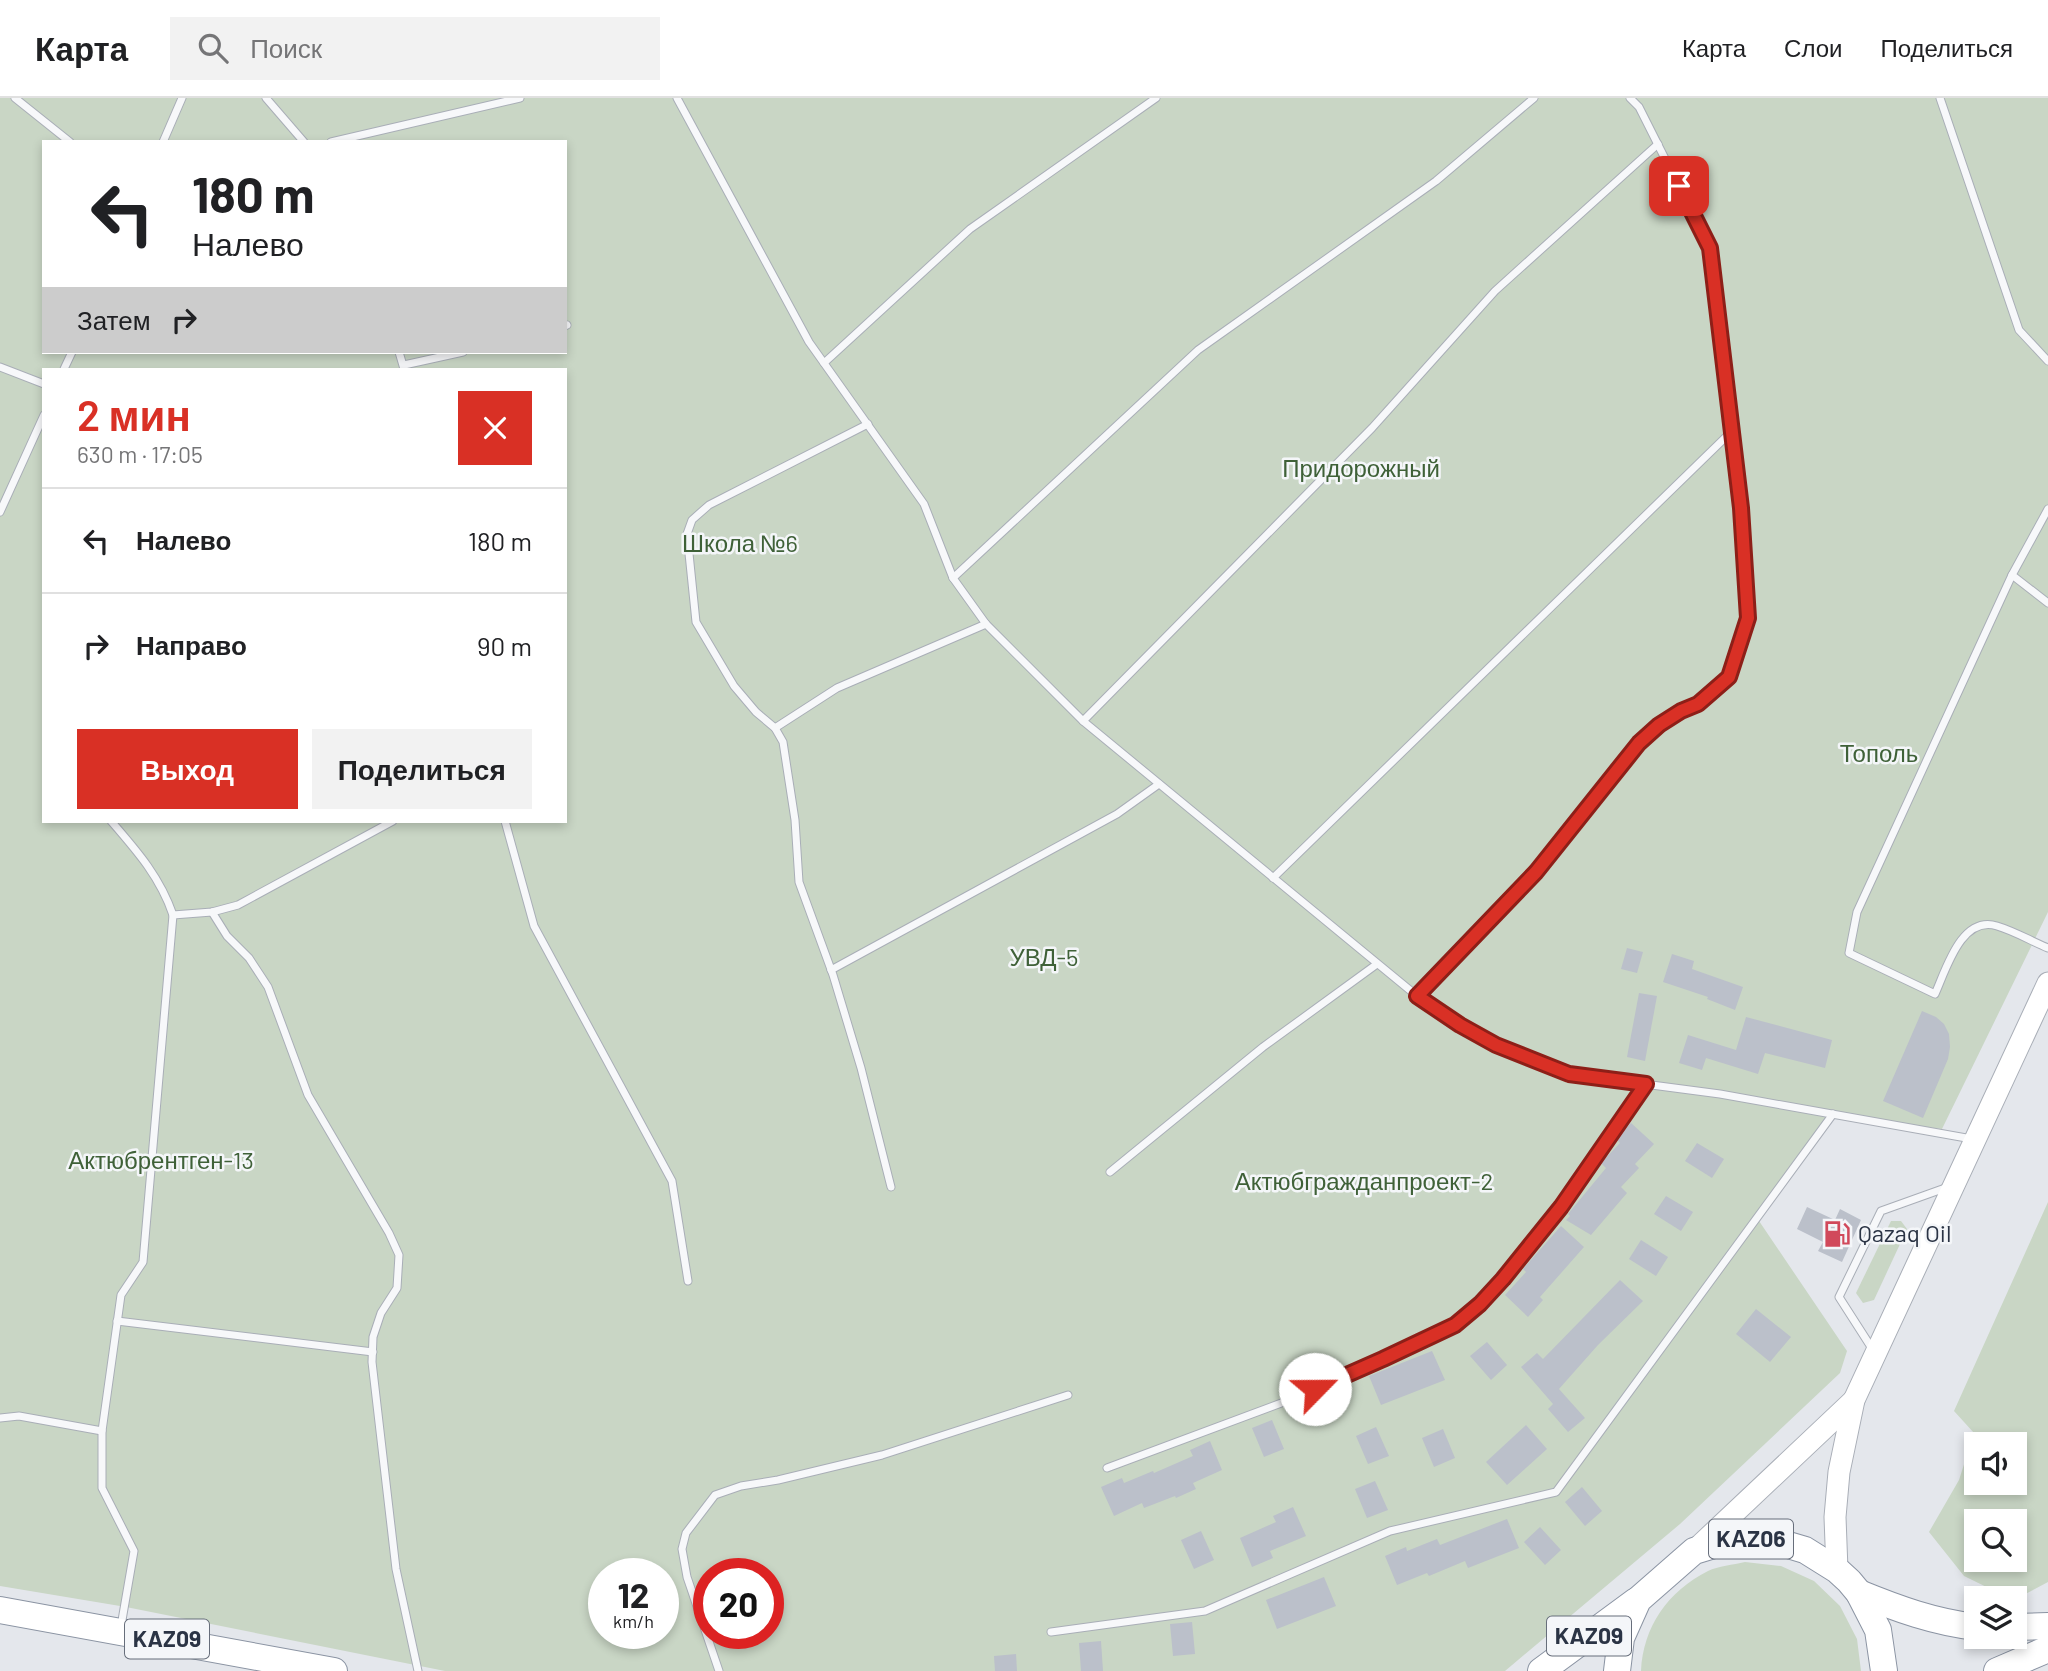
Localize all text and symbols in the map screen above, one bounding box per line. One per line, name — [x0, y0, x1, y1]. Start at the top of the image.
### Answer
search box — [170, 17, 660, 80]
text: Карта — [35, 28, 128, 68]
icon: search — [194, 29, 232, 67]
text: Поиск — [250, 32, 322, 63]
text: Карта — [1682, 33, 1746, 62]
text: Слои — [1784, 33, 1842, 62]
text: Поделиться — [1880, 33, 2013, 62]
pin — [1649, 156, 1709, 216]
text: 180 m — [192, 164, 315, 223]
icon: arrive — [1660, 167, 1698, 205]
icon: left — [77, 168, 168, 259]
text: Налево — [192, 224, 304, 262]
icon: right — [165, 301, 203, 339]
text: Затем — [77, 304, 151, 335]
text: 2 мин — [77, 389, 191, 439]
button: close — [458, 391, 532, 465]
text: 630 m · 17:05 — [77, 440, 203, 468]
park label: Придорожный — [1282, 453, 1440, 482]
icon: left — [77, 522, 115, 560]
text: Налево — [136, 524, 231, 555]
text: 180 m — [468, 525, 532, 556]
park label: Школа №6 — [682, 528, 798, 557]
icon: right — [77, 627, 115, 665]
text: Направо — [136, 629, 247, 660]
text: 90 m — [477, 630, 532, 661]
button: Выход — [77, 729, 298, 809]
button: Поделиться — [312, 729, 532, 809]
park label: Тополь — [1840, 738, 1918, 767]
park label: УВД-5 — [1010, 942, 1078, 971]
park label: Актюбрентген-13 — [68, 1145, 254, 1174]
park label: Актюбгражданпроект-2 — [1235, 1166, 1493, 1195]
place label: Qazaq Oil — [1858, 1218, 1951, 1247]
fuel station icon: Qazaq Oil — [1822, 1219, 1852, 1249]
position arrow — [1278, 1352, 1352, 1426]
map controls — [1964, 1432, 2027, 1649]
button: sound — [1964, 1432, 2027, 1495]
button: search — [1964, 1509, 2027, 1572]
road number: KАZ06 — [1709, 1520, 1793, 1558]
speed limit sign: 20 — [693, 1558, 784, 1649]
text: 12 — [617, 1573, 649, 1615]
button: layers — [1964, 1586, 2027, 1649]
text: km/h — [613, 1610, 654, 1632]
road number: KAZ09 — [1547, 1616, 1631, 1656]
road number: KAZ09 — [125, 1620, 209, 1658]

